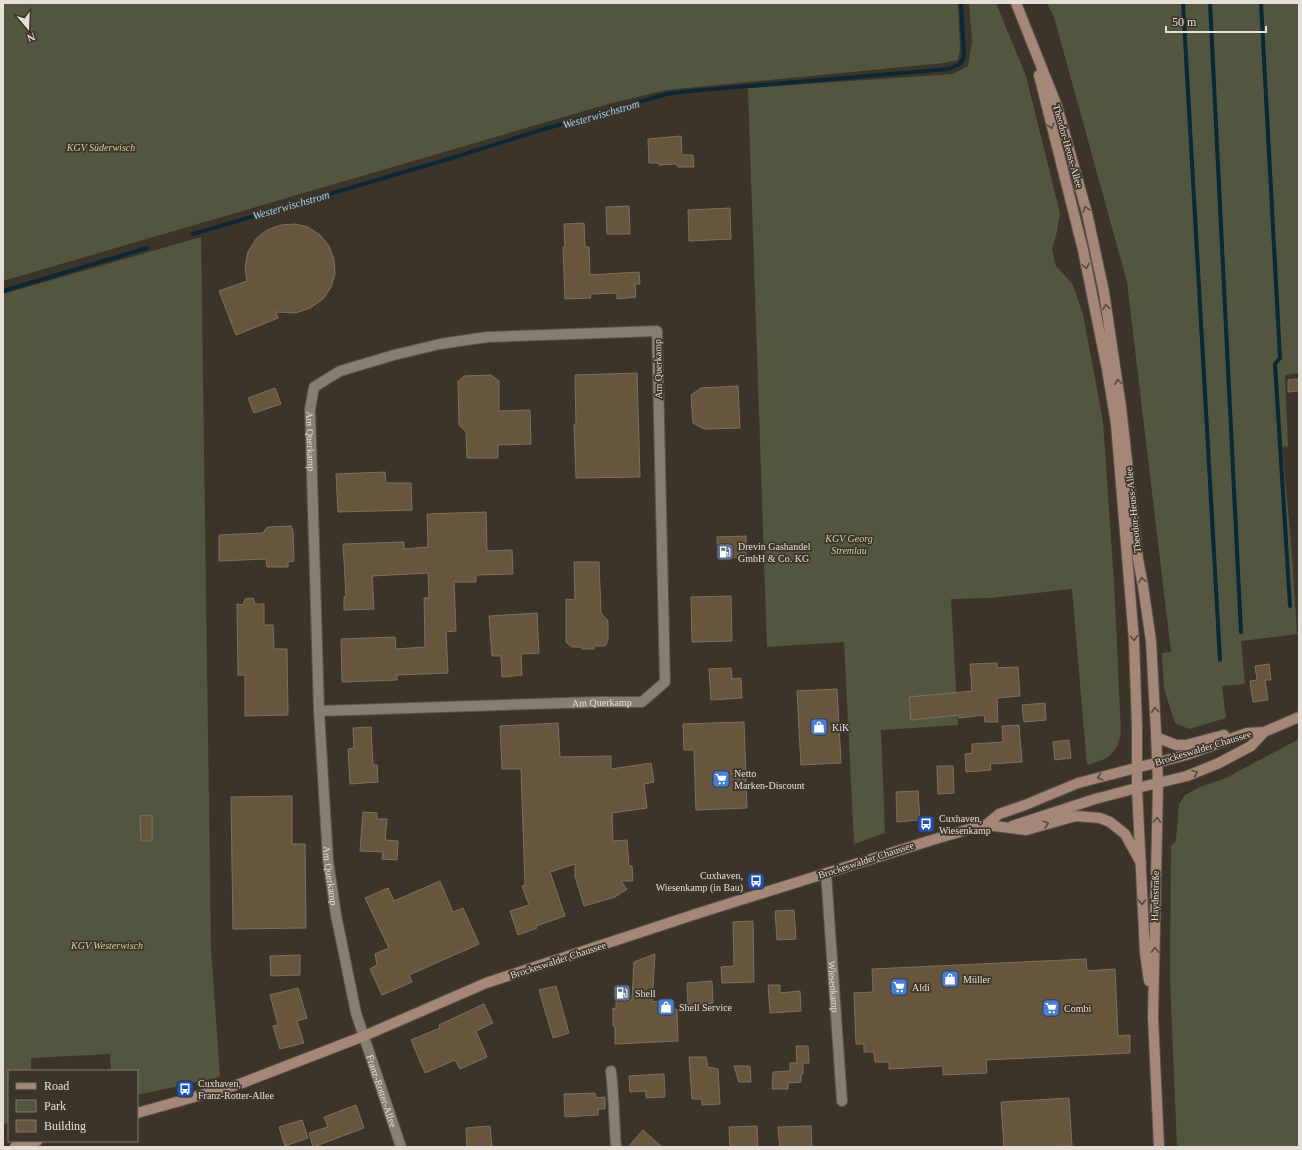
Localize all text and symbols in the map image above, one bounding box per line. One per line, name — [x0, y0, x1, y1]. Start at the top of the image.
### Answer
north arrow — [8, 8, 48, 48]
scale bar — [1166, 8, 1266, 34]
text: 50 m — [1172, 15, 1197, 29]
text: N — [25, 30, 37, 44]
water label: Westerwischstrom — [561, 97, 641, 131]
street label: Theodor-Heuss-Allee — [1051, 103, 1085, 190]
one-way arrow — [1047, 123, 1055, 129]
park label: KGV Süderwisch — [66, 142, 135, 153]
water label: Westerwischstrom — [251, 188, 331, 222]
one-way arrow — [1082, 206, 1091, 213]
one-way arrow — [1081, 263, 1089, 269]
one-way arrow — [1102, 304, 1111, 310]
street label: Am Querkamp — [652, 339, 664, 399]
one-way arrow — [1114, 379, 1123, 385]
street label: Am Querkamp — [305, 411, 317, 471]
street label: Theodor-Heuss-Allee — [1123, 466, 1143, 554]
park label: KGV Georg Stremlau — [824, 533, 873, 556]
place label: Drevin Gashandel GmbH & Co. KG — [738, 541, 811, 564]
fuel station icon: Drevin Gashandel GmbH & Co. KG — [715, 542, 735, 562]
one-way arrow — [1139, 577, 1147, 583]
one-way arrow — [1129, 634, 1138, 641]
street label: Am Querkamp — [572, 696, 632, 708]
one-way arrow — [1150, 707, 1159, 713]
shop icon: KiK — [809, 717, 829, 737]
place label: KiK — [832, 722, 850, 733]
street label: Brockeswalder Chaussee — [1153, 728, 1253, 768]
place label: Netto Marken-Discount — [734, 768, 805, 791]
supermarket icon: Netto Marken-Discount — [711, 769, 731, 789]
one-way arrow — [1190, 770, 1198, 778]
one-way arrow — [1096, 772, 1103, 781]
place label: Cuxhaven, Wiesenkamp — [939, 813, 991, 836]
bus stop icon: Cuxhaven, Wiesenkamp — [916, 814, 936, 834]
one-way arrow — [1153, 817, 1161, 823]
one-way arrow — [1043, 821, 1049, 829]
street label: Brockeswalder Chaussee — [817, 839, 916, 881]
street label: Am Querkamp — [322, 846, 340, 906]
place label: Cuxhaven, Wiesenkamp (in Bau) — [656, 870, 743, 894]
street label: Haydnstraße — [1149, 870, 1161, 921]
bus stop icon: Cuxhaven, Wiesenkamp (in Bau) — [746, 871, 766, 891]
one-way arrow — [1138, 899, 1147, 905]
street label: Brockeswalder Chaussee — [509, 939, 608, 981]
park label: KGV Westerwisch — [70, 940, 143, 951]
one-way arrow — [1150, 947, 1159, 953]
street label: Wiesenkamp — [827, 960, 841, 1013]
shop icon: Müller — [940, 969, 960, 989]
place label: Müller — [963, 974, 991, 985]
supermarket icon: Aldi — [889, 977, 909, 997]
place label: Aldi — [912, 982, 930, 993]
fuel station icon: Shell — [612, 983, 632, 1003]
place label: Shell — [635, 988, 656, 999]
shop icon: Shell Service — [656, 997, 676, 1017]
supermarket icon: Combi — [1041, 998, 1061, 1018]
place label: Shell Service — [679, 1002, 733, 1013]
place label: Combi — [1064, 1003, 1091, 1014]
street label: Franz-Rotter-Allee — [365, 1053, 400, 1129]
legend — [8, 1070, 138, 1142]
place label: Cuxhaven, Franz-Rotter-Allee — [198, 1078, 274, 1101]
text: Road — [44, 1079, 69, 1093]
bus stop icon: Cuxhaven, Franz-Rotter-Allee — [175, 1079, 195, 1099]
text: Park — [44, 1099, 66, 1113]
text: Building — [44, 1119, 86, 1133]

